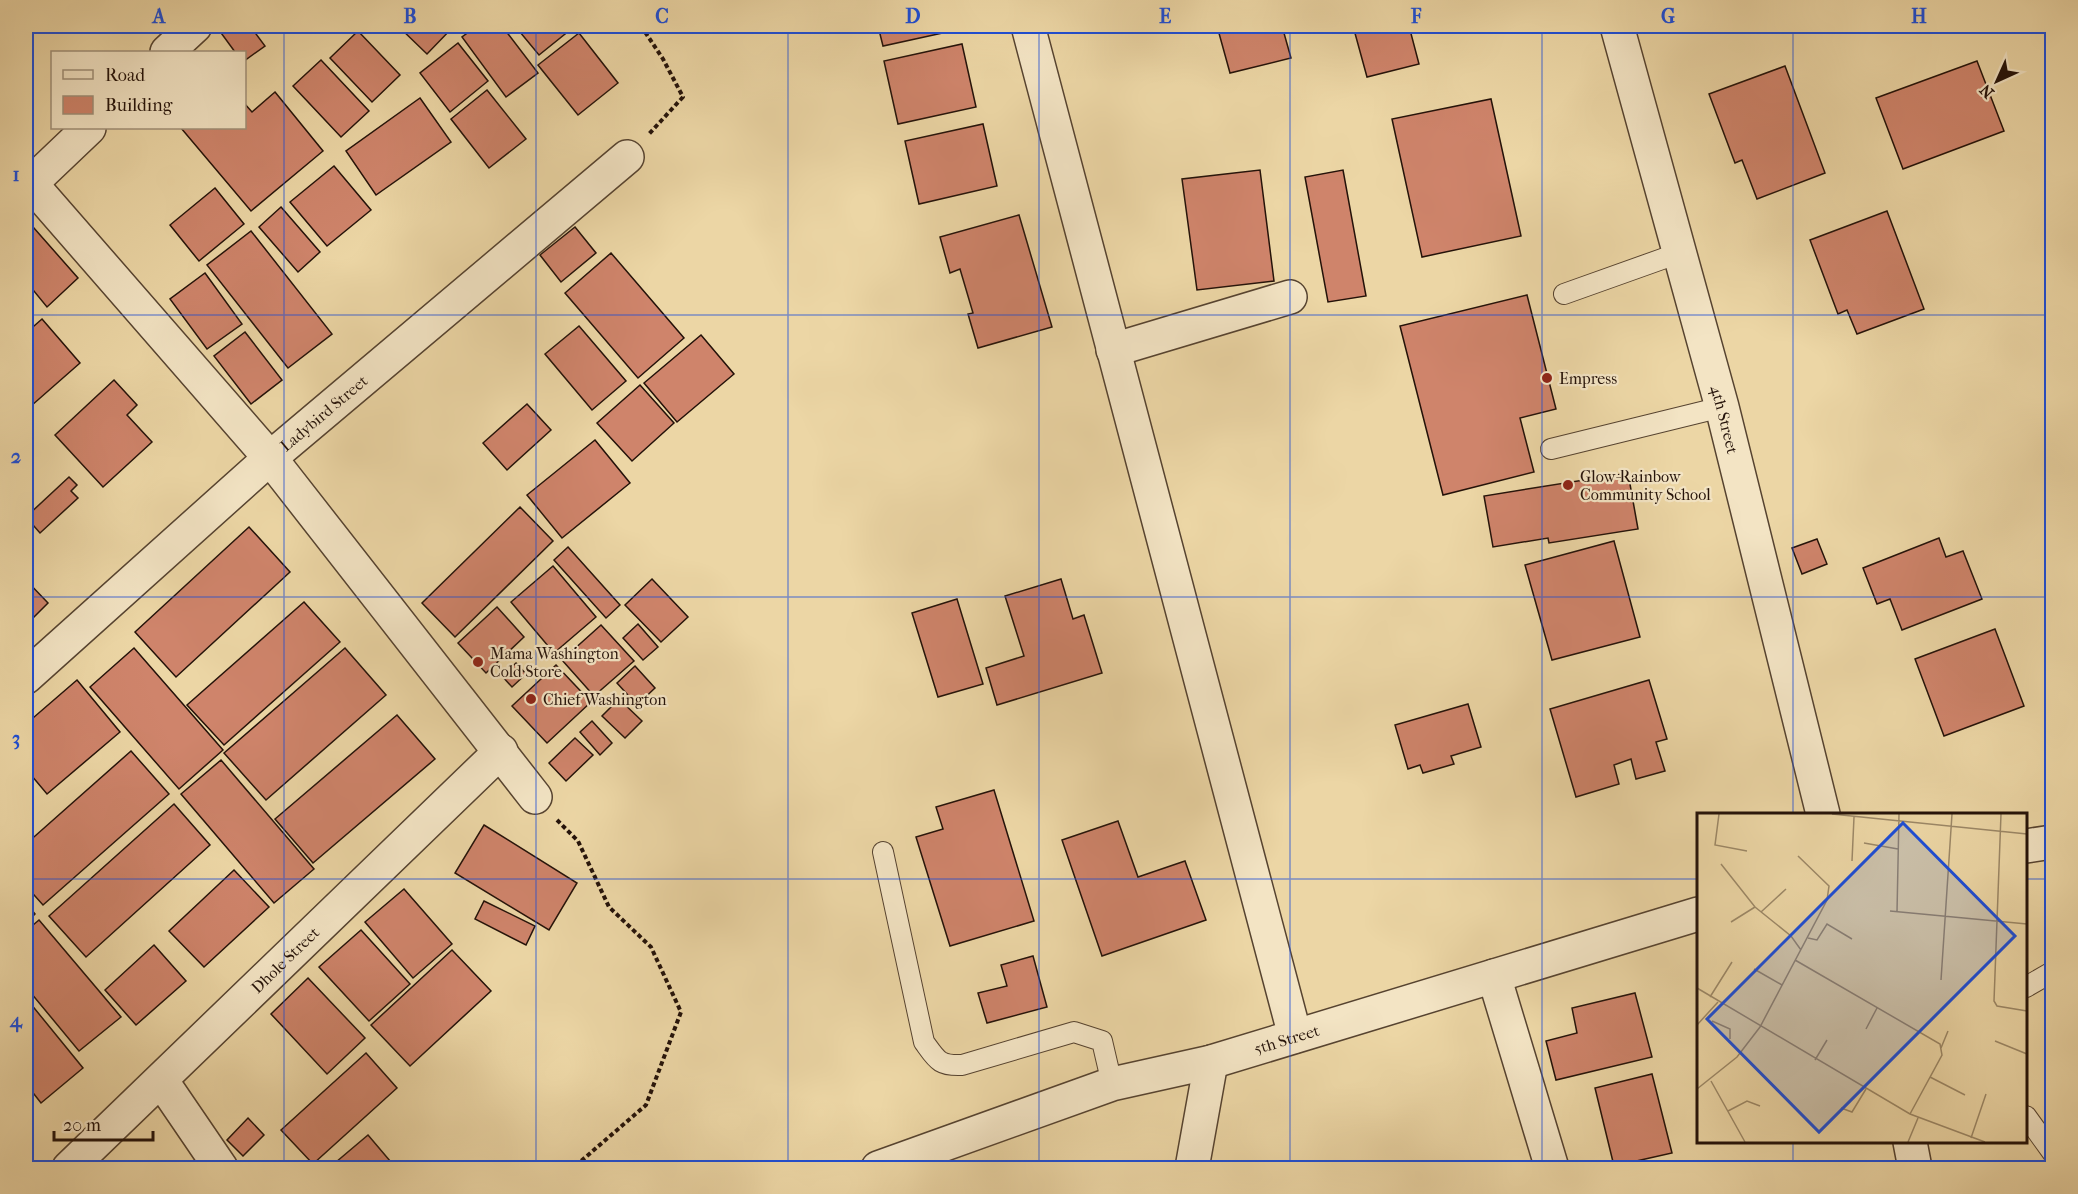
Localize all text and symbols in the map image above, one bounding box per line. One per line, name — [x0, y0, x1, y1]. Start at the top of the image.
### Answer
text: A — [151, 5, 167, 28]
text: B — [403, 5, 417, 28]
text: C — [655, 5, 669, 28]
text: D — [905, 5, 921, 28]
text: E — [1159, 5, 1171, 28]
text: F — [1410, 5, 1422, 28]
text: G — [1661, 5, 1675, 28]
text: H — [1911, 5, 1927, 28]
legend — [51, 51, 246, 129]
north arrow — [1967, 51, 2027, 111]
text: Road — [105, 65, 145, 86]
text: N — [1975, 80, 1998, 102]
text: Building — [105, 95, 173, 116]
text: 1 — [12, 163, 20, 186]
place label: Empress — [1559, 369, 1617, 388]
street label: Ladybird Street — [276, 370, 371, 455]
marker: Empress — [1540, 371, 1554, 385]
street label: 4th Street — [1707, 383, 1743, 456]
text: 2 — [11, 445, 21, 468]
place label: Glow-Rainbow Community School — [1580, 467, 1711, 504]
marker: Glow-Rainbow Community School — [1561, 478, 1575, 492]
place label: Mama Washington Cold Store — [490, 644, 620, 681]
marker: Mama Washington Cold Store — [471, 655, 485, 669]
place label: Chief Washington — [543, 690, 667, 709]
marker: Chief Washington — [524, 692, 538, 706]
text: 3 — [12, 727, 20, 750]
inset map — [1697, 813, 2027, 1143]
street label: Dhole Street — [247, 922, 323, 997]
text: 4 — [9, 1009, 23, 1033]
street label: 5th Street — [1252, 1020, 1322, 1058]
scale bar — [54, 1104, 153, 1142]
text: 20 m — [63, 1115, 101, 1136]

